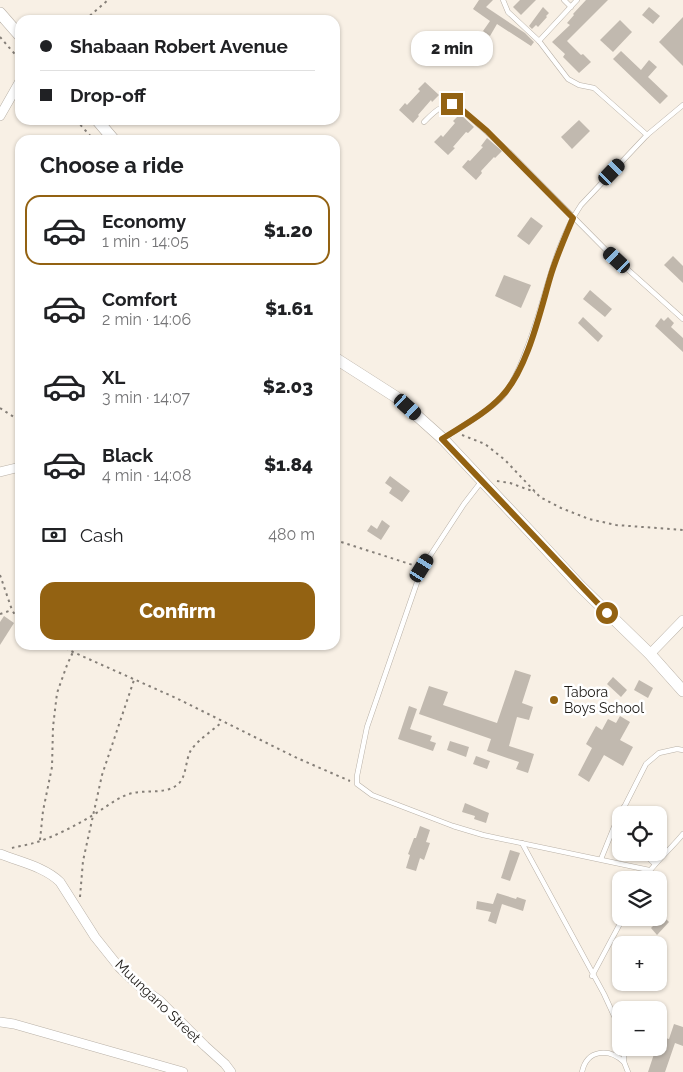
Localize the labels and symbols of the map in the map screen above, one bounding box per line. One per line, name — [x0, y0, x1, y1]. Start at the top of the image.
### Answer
callout: 2 min — [411, 32, 493, 66]
route end — [441, 93, 463, 115]
car — [596, 156, 627, 188]
car — [600, 244, 633, 276]
car — [391, 391, 424, 423]
car — [407, 551, 436, 585]
route start — [596, 602, 618, 624]
place label: Tabora Boys School — [564, 684, 644, 716]
marker: Tabora Boys School — [548, 694, 560, 706]
street label: Muungano Street — [112, 956, 204, 1046]

